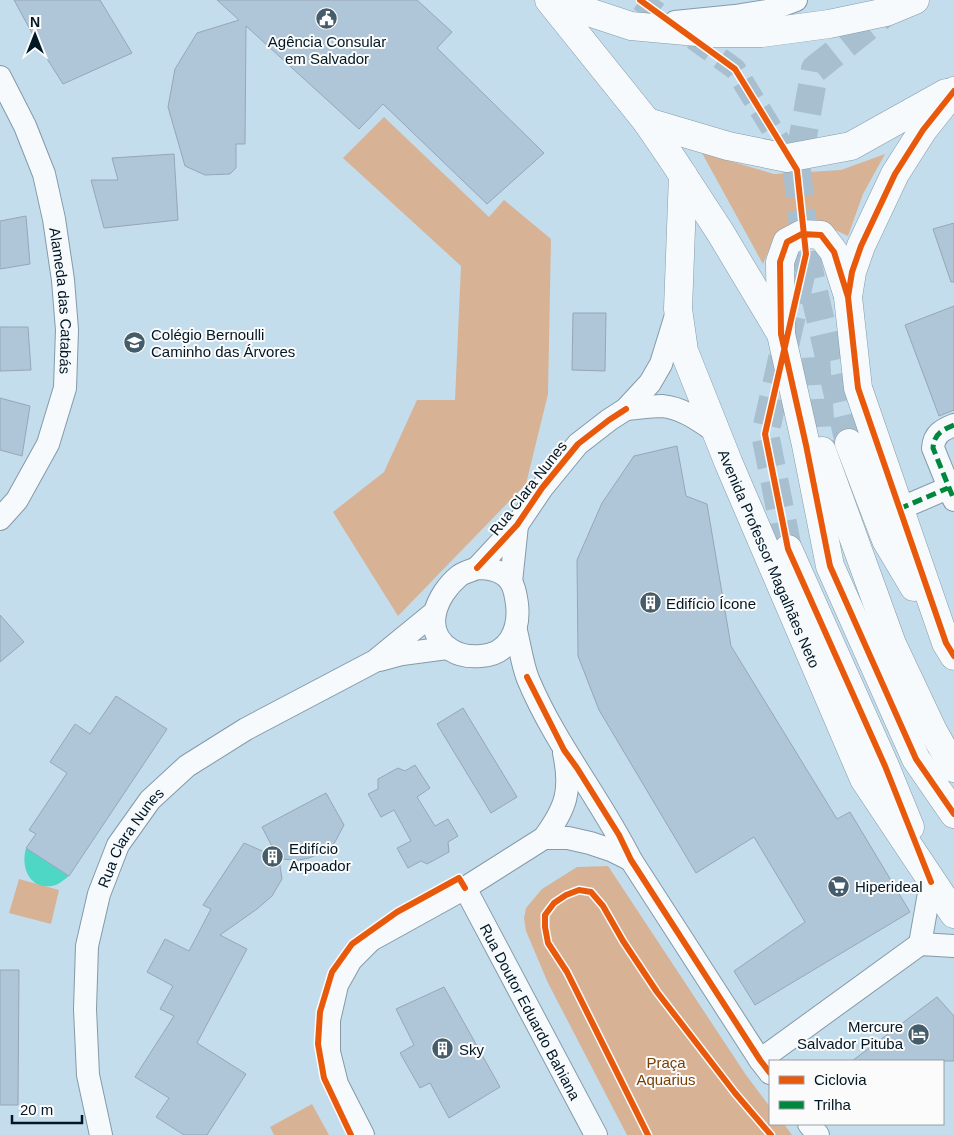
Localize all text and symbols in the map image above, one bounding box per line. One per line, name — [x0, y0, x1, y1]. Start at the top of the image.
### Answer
public building icon: Agência Consular em Salvador — [315, 6, 339, 30]
north arrow — [10, 10, 60, 60]
text: N — [30, 14, 40, 30]
place label: Agência Consular em Salvador — [268, 33, 386, 67]
street label: Alameda das Catabás — [47, 226, 76, 375]
place label: Colégio Bernoulli Caminho das Árvores — [151, 326, 295, 360]
school or university icon: Colégio Bernoulli Caminho das Árvores — [123, 331, 147, 355]
street label: Rua Clara Nunes — [486, 437, 570, 539]
street label: Avenida Professor Magalhães Neto — [716, 447, 824, 670]
building icon: Edifício Ícone — [638, 591, 662, 615]
place label: Edifício Ícone — [666, 595, 756, 612]
street label: Rua Clara Nunes — [94, 784, 167, 890]
place label: Edifício Arpoador — [289, 840, 351, 874]
building icon: Edifício Arpoador — [261, 845, 285, 869]
supermarket icon: Hiperideal — [827, 874, 851, 898]
place label: Hiperideal — [855, 878, 923, 895]
street label: Rua Doutor Eduardo Bahiana — [477, 921, 585, 1103]
place label: Mercure Salvador Pituba — [797, 1018, 904, 1052]
hotel icon: Mercure Salvador Pituba — [907, 1023, 931, 1047]
building icon: Sky — [431, 1037, 455, 1061]
place label: Sky — [459, 1041, 485, 1058]
park label: Praça Aquarius — [636, 1054, 696, 1088]
legend — [769, 1060, 944, 1125]
text: Ciclovia — [814, 1071, 867, 1088]
scale bar — [12, 1092, 82, 1124]
text: Trilha — [814, 1096, 852, 1113]
text: 20 m — [20, 1101, 53, 1118]

